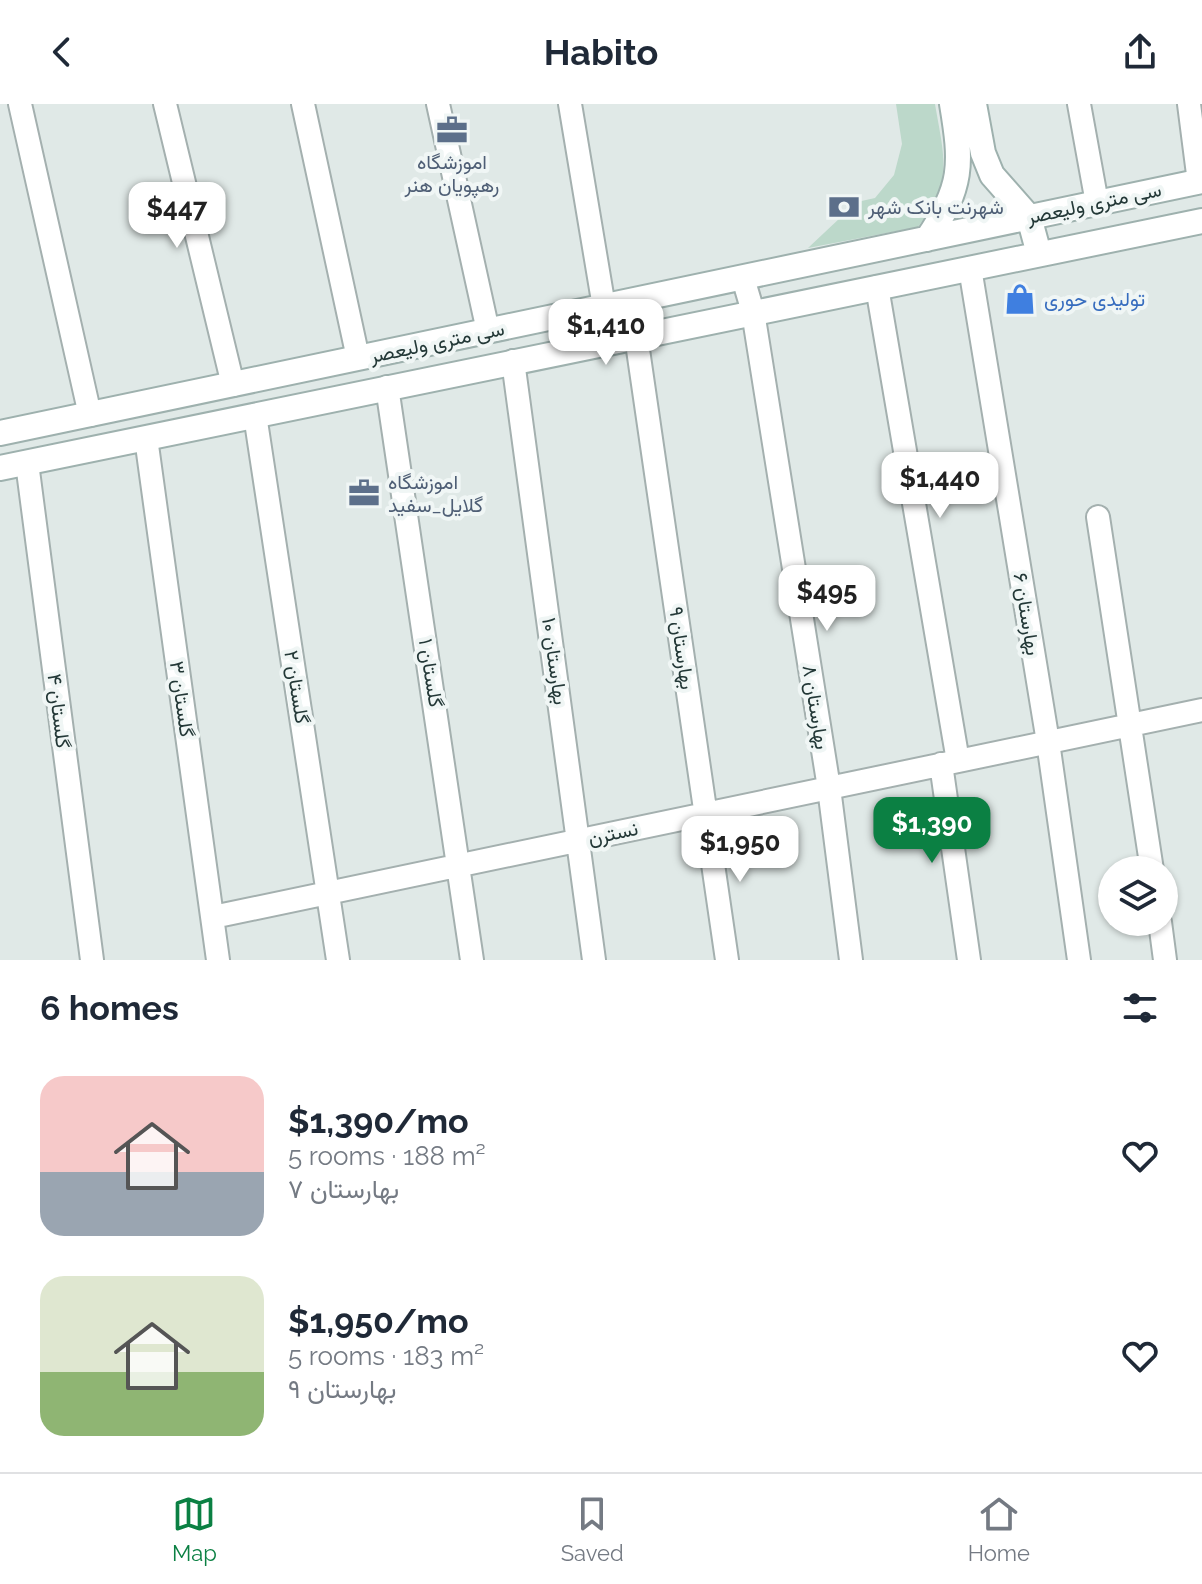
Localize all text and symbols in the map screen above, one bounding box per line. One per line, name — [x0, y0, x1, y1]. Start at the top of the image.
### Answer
icon: back — [40, 30, 84, 74]
icon: share — [1118, 30, 1162, 74]
text: Habito — [544, 31, 658, 73]
office icon: اموزشگاه رهپویان هنر — [435, 113, 469, 147]
place label: اموزشگاه رهپویان هنر — [404, 150, 499, 199]
street label: سی متری ولیعصر — [1024, 177, 1164, 230]
pin: $447 — [130, 182, 224, 250]
bank icon: شهرنت بانک شهر — [827, 190, 861, 224]
text: $447 — [147, 193, 207, 223]
place label: شهرنت بانک شهر — [867, 195, 1004, 220]
shop icon: تولیدی حوری — [1003, 282, 1037, 316]
place label: تولیدی حوری — [1044, 287, 1145, 312]
pin: $1,410 — [541, 299, 671, 367]
text: $1,410 — [566, 310, 646, 340]
street label: سی متری ولیعصر — [367, 316, 507, 369]
pin: $1,440 — [875, 452, 1005, 520]
text: $1,440 — [899, 463, 981, 493]
place label: اموزشگاه گلایل_سفید — [388, 470, 483, 517]
office icon: اموزشگاه گلایل_سفید — [347, 476, 381, 510]
pin: $495 — [780, 565, 874, 633]
street label: بهارستان ۶ — [1008, 571, 1045, 657]
text: $495 — [796, 576, 858, 606]
street label: بهارستان ۹ — [663, 605, 700, 691]
street label: بهارستان ۱۰ — [536, 616, 573, 706]
street label: گلستان ۱ — [414, 637, 448, 709]
street label: گلستان ۲ — [279, 649, 315, 726]
street label: گلستان ۳ — [165, 659, 199, 739]
street label: بهارستان ۸ — [796, 663, 835, 751]
street label: گلستان ۴ — [43, 672, 75, 750]
pin: $1,390 — [867, 797, 997, 865]
text: $1,390 — [891, 808, 973, 838]
street label: نسترن — [586, 816, 640, 851]
pin: $1,950 — [675, 816, 805, 884]
text: $1,950 — [699, 827, 781, 857]
map controls — [1098, 856, 1178, 936]
button: layers — [1098, 856, 1178, 936]
icon: filters — [1118, 986, 1162, 1030]
text: 6 homes — [40, 988, 179, 1028]
text: $1,390/mo — [288, 1101, 469, 1141]
icon: home — [104, 1108, 200, 1204]
icon: heart — [1118, 1134, 1162, 1178]
text: 5 rooms · 188 m² — [288, 1141, 486, 1171]
text: بهارستان ۷ — [288, 1174, 399, 1204]
text: $1,950/mo — [288, 1301, 469, 1341]
icon: home — [104, 1308, 200, 1404]
icon: heart — [1118, 1334, 1162, 1378]
text: 5 rooms · 183 m² — [288, 1341, 484, 1371]
text: بهارستان ۹ — [288, 1374, 396, 1404]
tab: Map — [172, 1492, 217, 1566]
tab: Saved — [561, 1492, 624, 1566]
tab: Home — [968, 1492, 1030, 1566]

